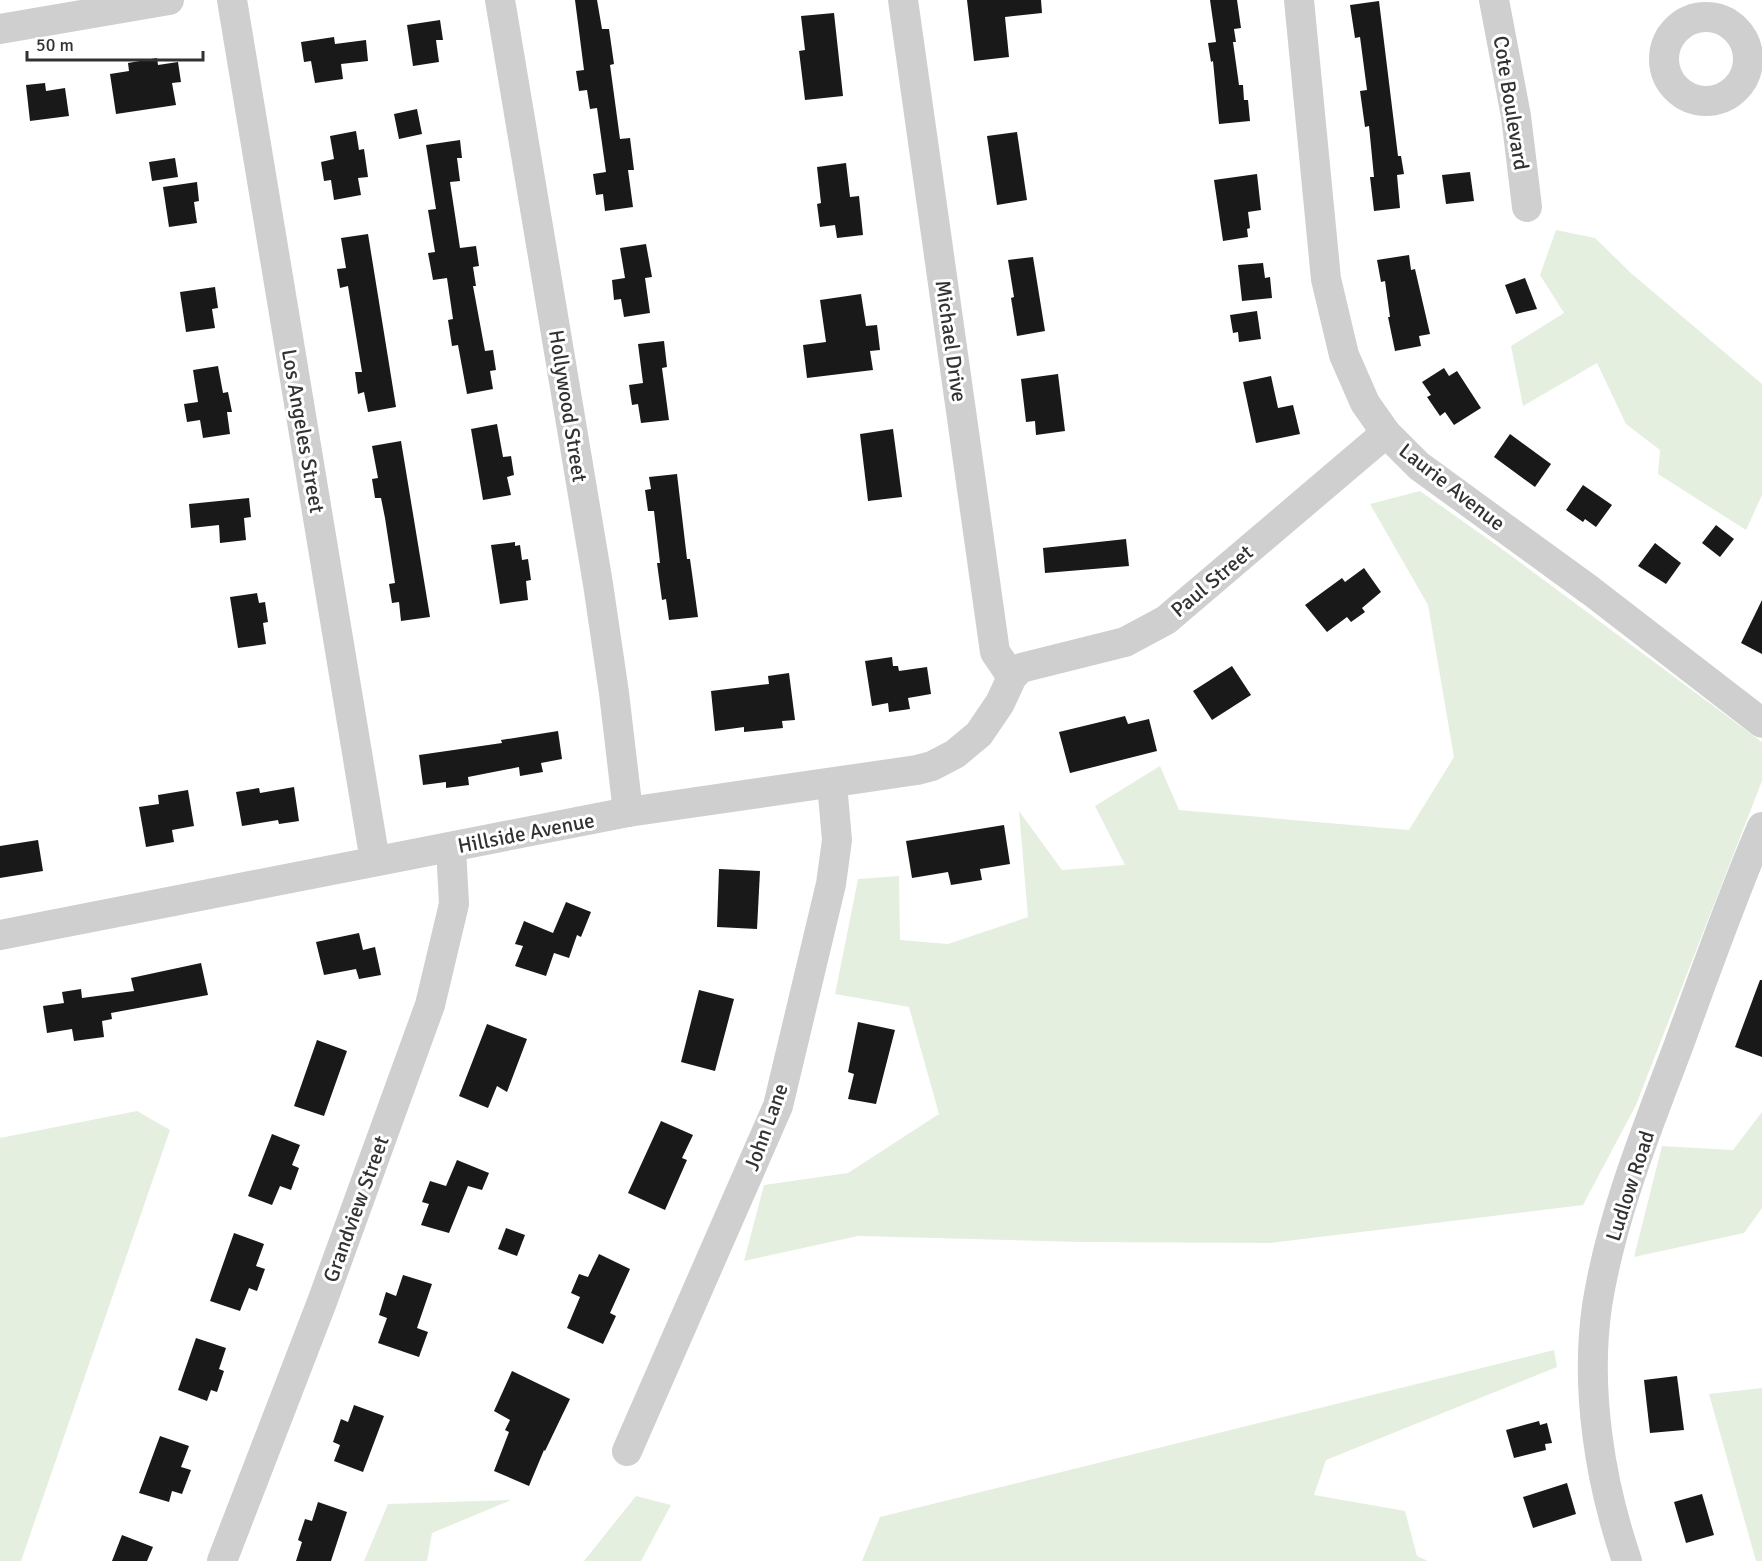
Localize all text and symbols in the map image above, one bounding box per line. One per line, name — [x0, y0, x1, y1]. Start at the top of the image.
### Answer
scale bar — [27, 24, 202, 62]
text: 50 m — [36, 34, 74, 56]
street label: Cote Boulevard — [1488, 34, 1534, 172]
street label: Michael Drive — [930, 278, 972, 404]
street label: Hollywood Street — [543, 328, 593, 484]
street label: Los Angeles Street — [276, 347, 330, 515]
street label: Laurie Avenue — [1394, 438, 1510, 536]
street label: Paul Street — [1166, 539, 1258, 623]
street label: Hillside Avenue — [455, 807, 597, 859]
street label: John Lane — [738, 1080, 794, 1174]
street label: Ludlow Road — [1600, 1128, 1660, 1244]
street label: Grandview Street — [317, 1132, 395, 1286]

